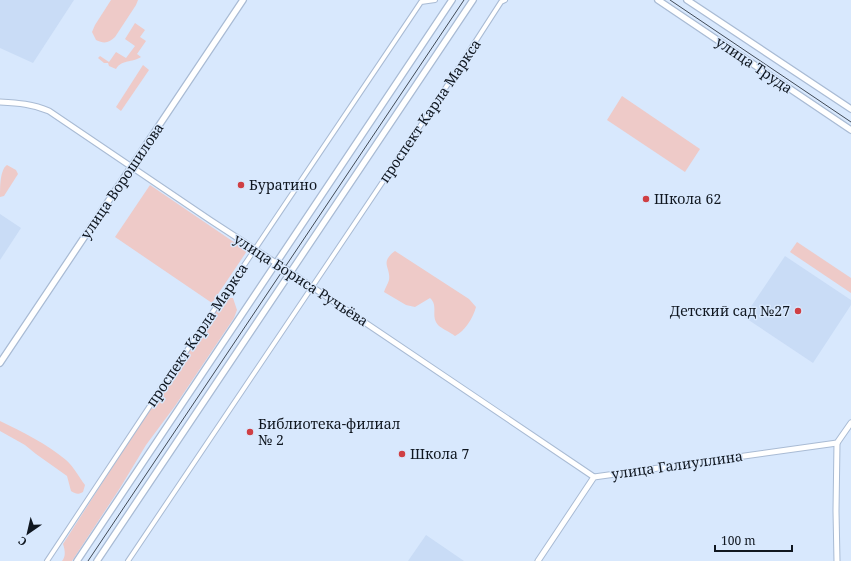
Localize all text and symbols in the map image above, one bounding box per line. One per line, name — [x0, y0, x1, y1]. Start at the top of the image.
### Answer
street label: улица Труда — [712, 32, 797, 97]
street label: проспект Карла Маркса — [374, 35, 485, 186]
street label: улица Ворошилова — [76, 119, 168, 242]
place label: Буратино — [249, 175, 317, 194]
marker: Буратино — [236, 180, 246, 190]
place label: Школа 62 — [654, 189, 721, 208]
marker: Школа 62 — [641, 194, 651, 204]
street label: улица Бориса Ручьёва — [230, 229, 372, 330]
street label: проспект Карла Маркса — [141, 259, 252, 410]
place label: Детский сад №27 — [670, 301, 790, 320]
marker: Детский сад №27 — [793, 306, 803, 316]
place label: Библиотека-филиал № 2 — [258, 414, 401, 449]
marker: Библиотека-филиал № 2 — [245, 427, 255, 437]
place label: Школа 7 — [410, 444, 470, 463]
street label: улица Галиуллина — [610, 446, 744, 483]
marker: Школа 7 — [397, 449, 407, 459]
north arrow — [8, 513, 48, 553]
scale bar — [715, 527, 792, 553]
text: 100 m — [721, 532, 756, 549]
text: С — [15, 533, 29, 550]

